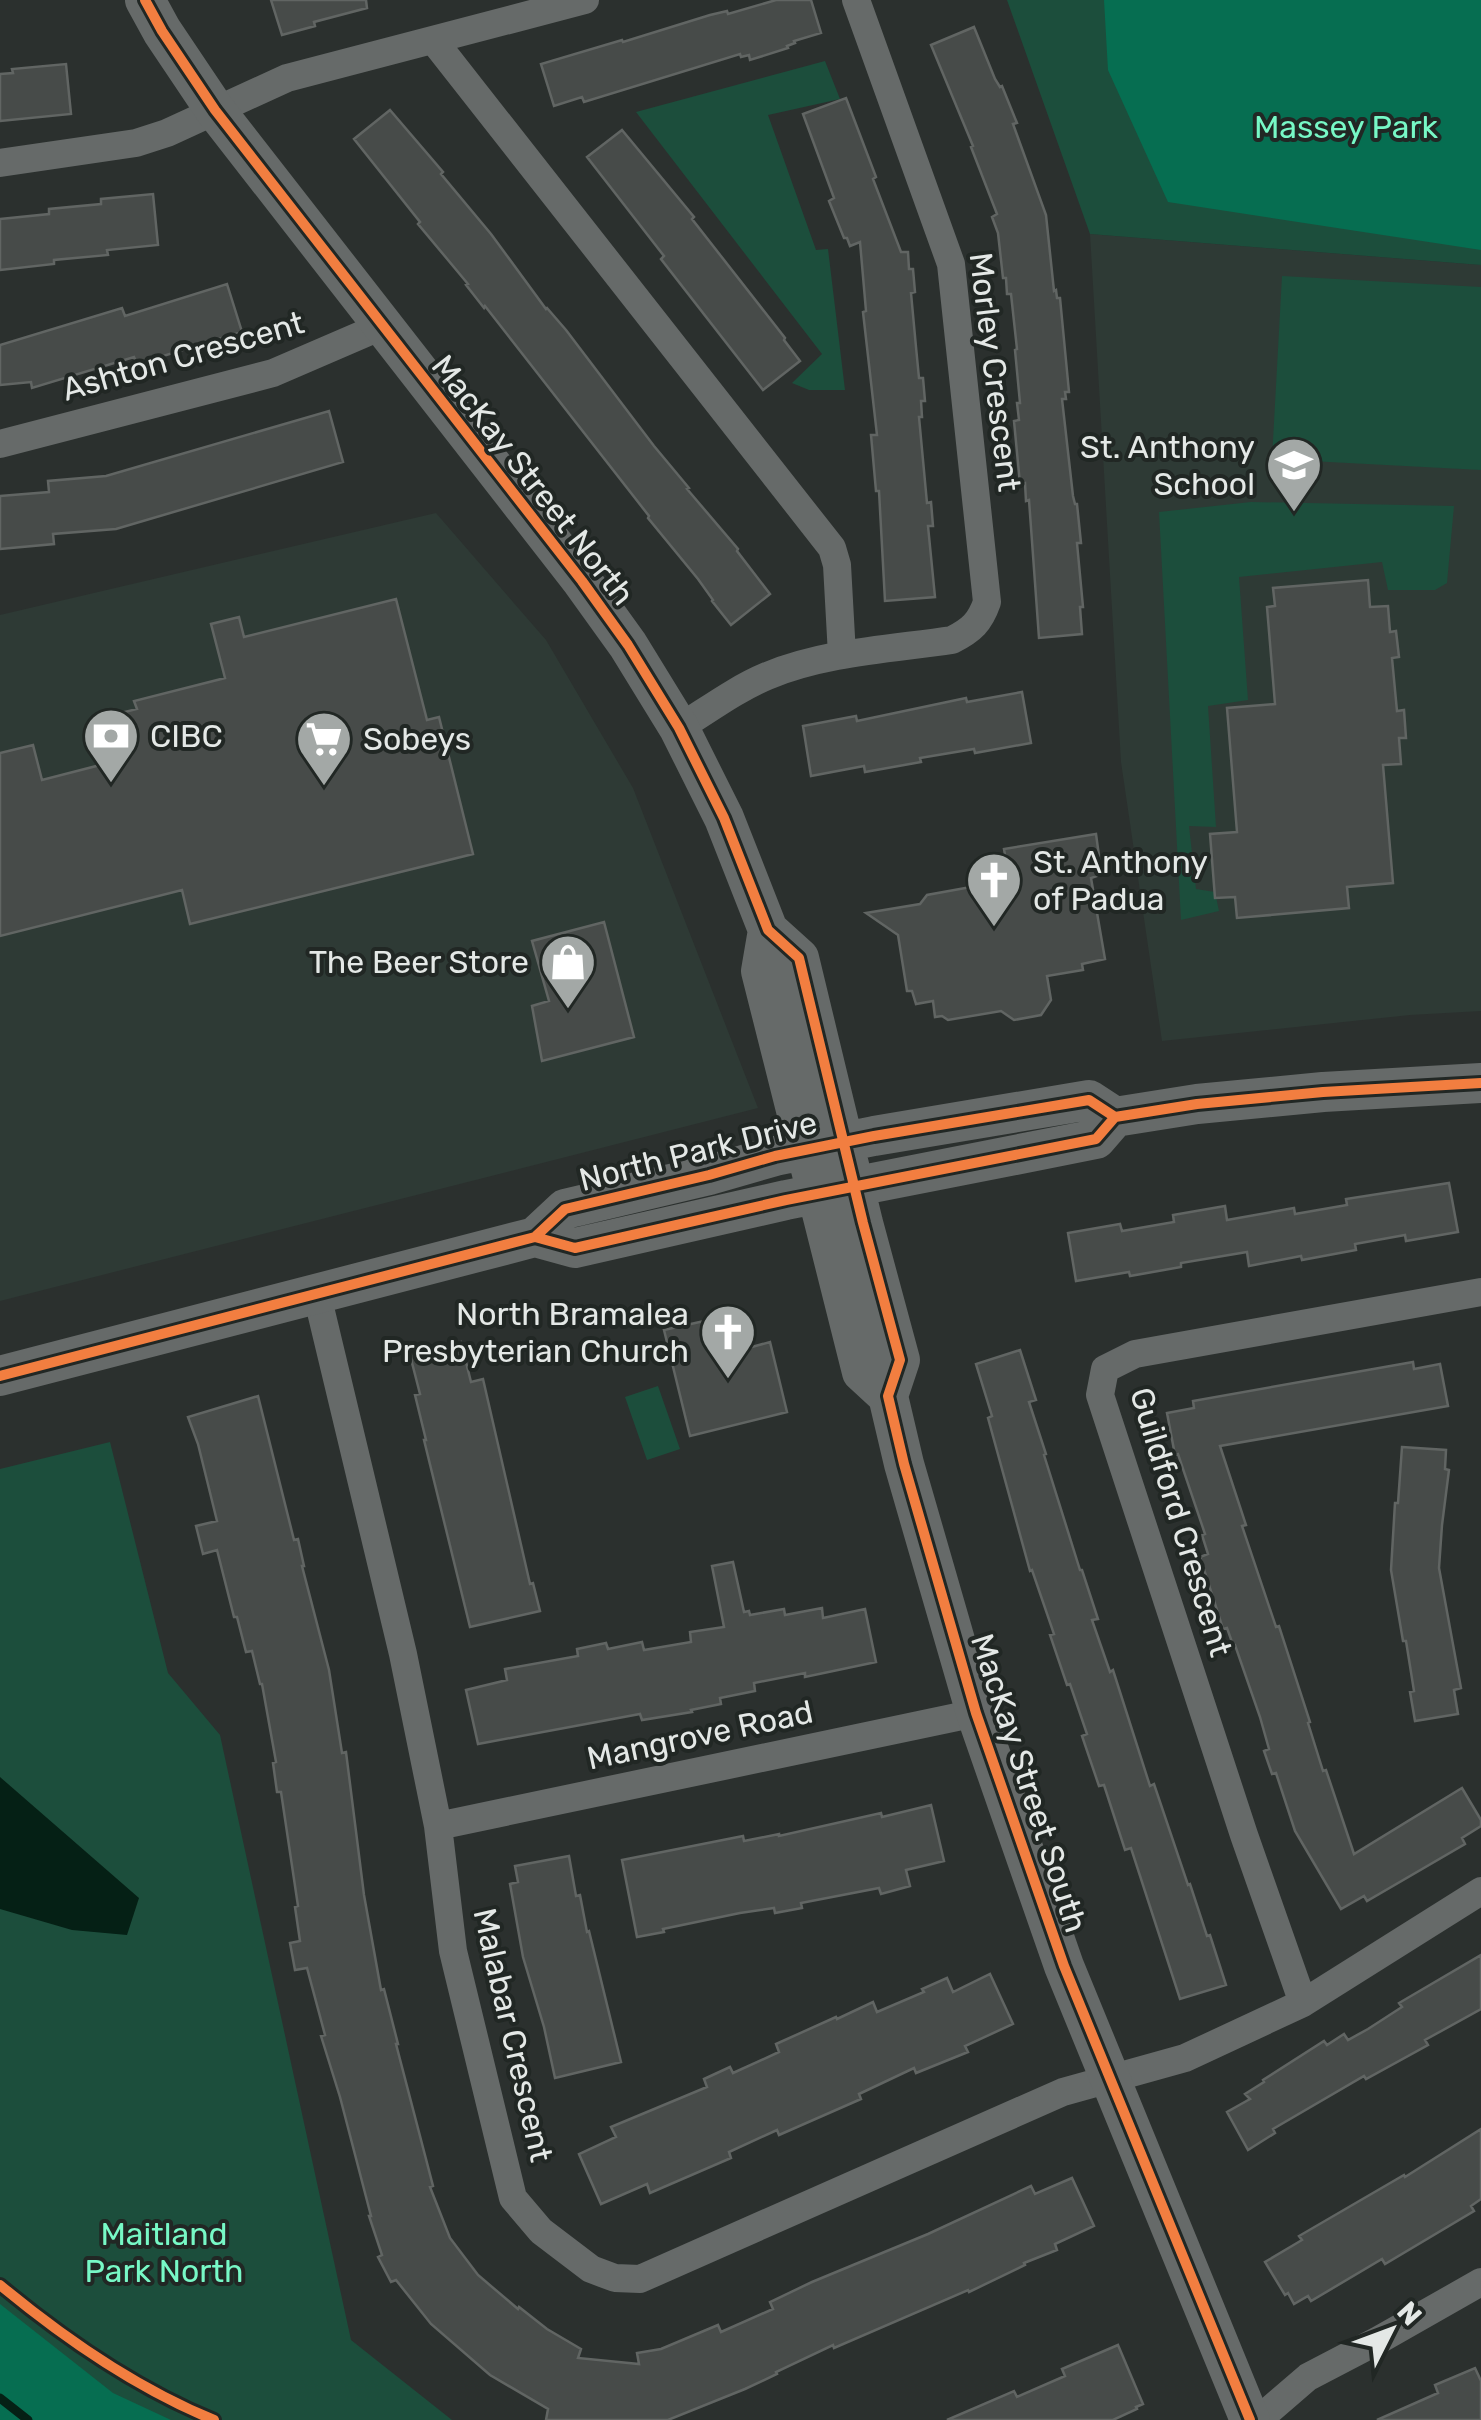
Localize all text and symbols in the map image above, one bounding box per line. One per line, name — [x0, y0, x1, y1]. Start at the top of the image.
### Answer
park label: Massey Park — [1254, 108, 1439, 146]
street label: Morley Crescent — [961, 250, 1029, 494]
street label: Ashton Crescent — [58, 303, 308, 409]
street label: MacKay Street North — [424, 347, 642, 613]
place label: St. Anthony School — [1080, 428, 1255, 503]
school or university icon: St. Anthony School — [1264, 435, 1324, 514]
bank icon: CIBC — [81, 706, 141, 785]
supermarket icon: Sobeys — [294, 709, 354, 788]
place label: CIBC — [150, 717, 223, 755]
place label: Sobeys — [363, 720, 471, 758]
place label: St. Anthony of Padua — [1033, 843, 1208, 918]
church icon: St. Anthony of Padua — [964, 850, 1024, 929]
shop icon: The Beer Store — [538, 932, 598, 1011]
place label: The Beer Store — [309, 943, 529, 981]
street label: North Park Drive — [575, 1103, 821, 1199]
place label: North Bramalea Presbyterian Church — [382, 1295, 689, 1370]
church icon: North Bramalea Presbyterian Church — [698, 1302, 758, 1381]
street label: Guildford Crescent — [1122, 1383, 1240, 1661]
street label: MacKay Street South — [963, 1629, 1095, 1937]
street label: Mangrove Road — [584, 1693, 816, 1777]
street label: Malabar Crescent — [465, 1904, 561, 2166]
park label: Maitland Park North — [85, 2215, 243, 2290]
north arrow — [1341, 2280, 1441, 2380]
text: N — [1390, 2295, 1428, 2332]

